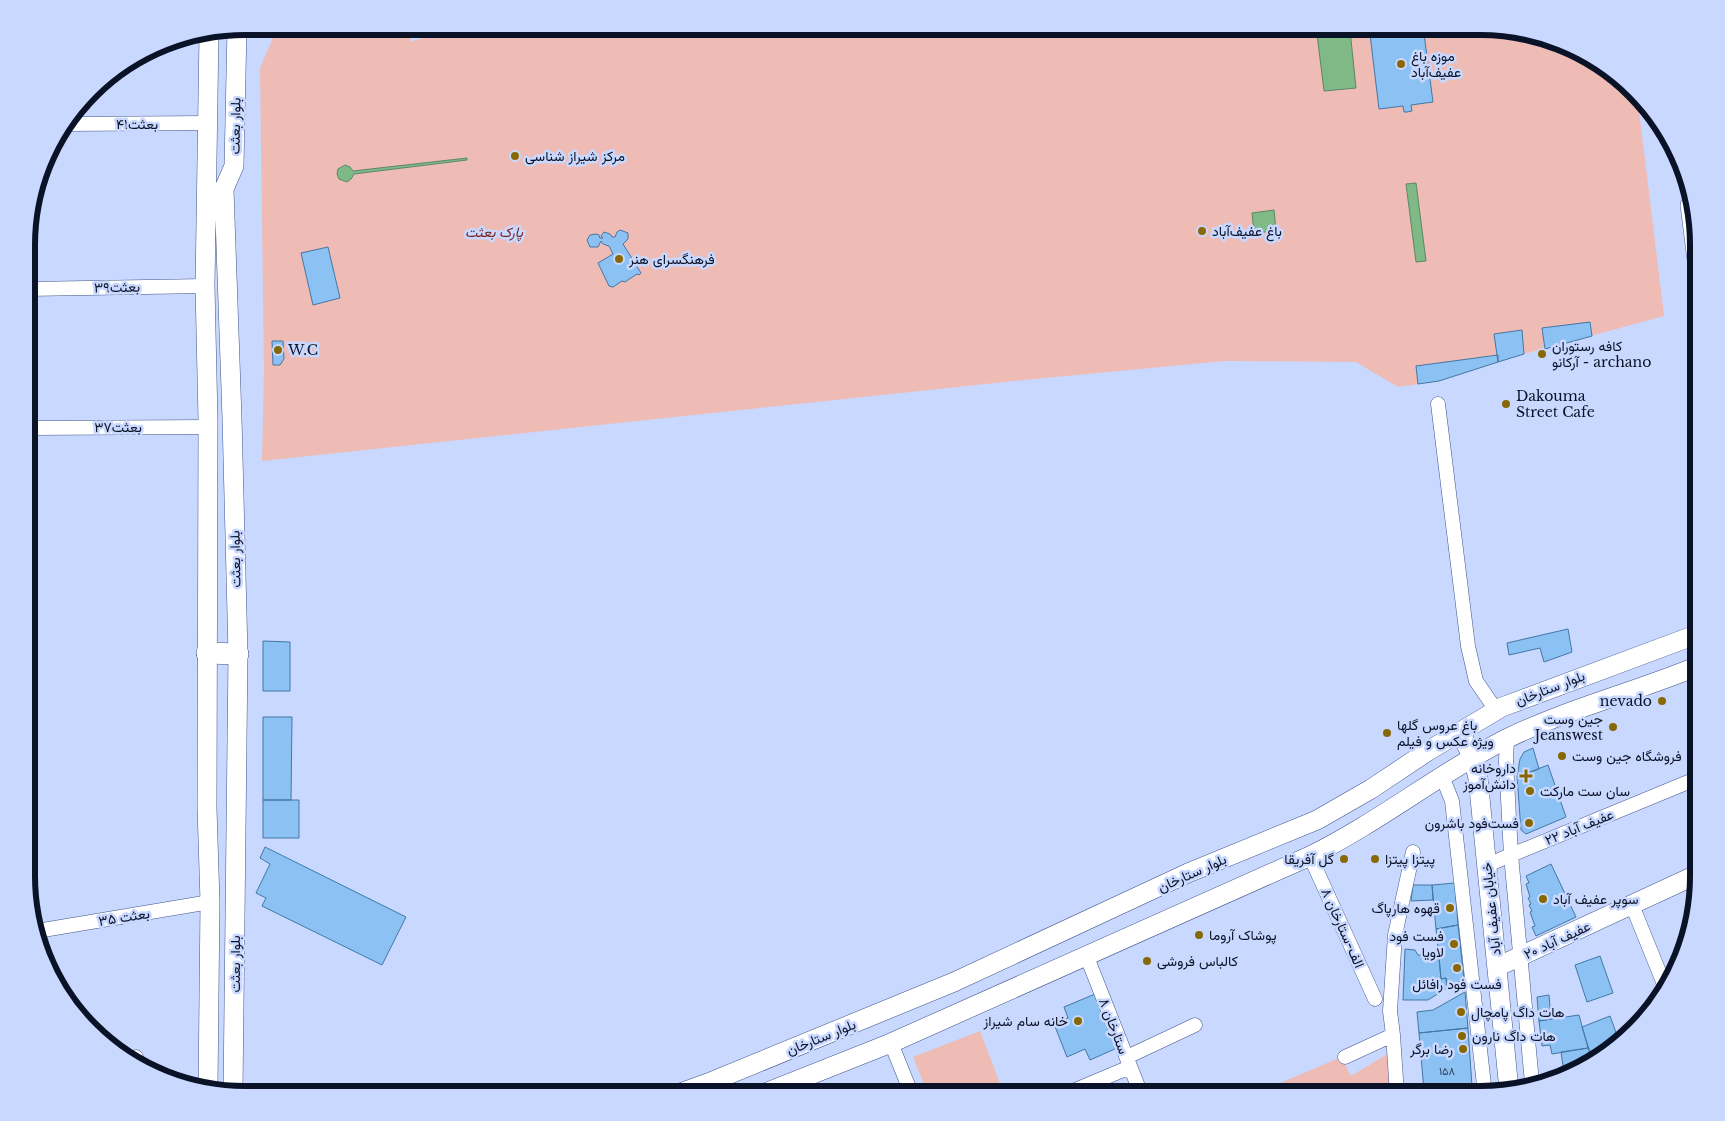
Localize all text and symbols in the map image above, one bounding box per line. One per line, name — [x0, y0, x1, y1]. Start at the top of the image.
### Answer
place label: موزه باغ عفیف‌آباد — [1411, 47, 1461, 81]
marker: موزه باغ عفیف‌آباد — [1395, 58, 1407, 70]
street label: بلوار بعثت — [226, 97, 244, 155]
street label: بعثت۴۱ — [116, 115, 158, 133]
place label: مرکز شیراز شناسی — [525, 147, 625, 165]
marker: مرکز شیراز شناسی — [509, 150, 521, 162]
place label: باغ عفیف‌آباد — [1212, 222, 1282, 242]
park label: پارک بعثت — [465, 223, 524, 242]
marker: باغ عفیف‌آباد — [1196, 225, 1208, 237]
place label: فرهنگسرای هنر — [628, 250, 715, 268]
marker: فرهنگسرای هنر — [613, 253, 625, 265]
street label: بعثت۳۹ — [94, 278, 140, 296]
place label: کافه رستوران آرکانو - archano — [1552, 337, 1651, 371]
place label: W.C — [287, 341, 318, 359]
marker: W.C — [272, 344, 284, 356]
marker: کافه رستوران آرکانو - archano — [1536, 348, 1548, 360]
place label: Dakouma Street Cafe — [1516, 387, 1595, 421]
marker: Dakouma Street Cafe — [1500, 398, 1512, 410]
street label: بعثت۳۷ — [94, 418, 142, 436]
street label: بلوار بعثت — [226, 530, 244, 588]
street label: بلوار ستارخان — [1513, 666, 1587, 710]
place label: nevado — [1600, 692, 1652, 710]
marker: nevado — [1656, 695, 1668, 707]
place label: جین وست Jeanswest — [1533, 710, 1604, 744]
place label: باغ عروس گلها ویژه عکس و فیلم — [1397, 716, 1494, 750]
marker: جین وست Jeanswest — [1607, 721, 1619, 733]
marker: باغ عروس گلها ویژه عکس و فیلم — [1381, 727, 1393, 739]
place label: فروشگاه جین وست — [1572, 747, 1682, 765]
marker: فروشگاه جین وست — [1556, 750, 1568, 762]
place label: داروخانه دانش‌آموز — [1462, 759, 1516, 793]
marker: داروخانه دانش‌آموز — [1520, 770, 1532, 782]
place label: سان ست مارکت — [1540, 782, 1630, 800]
marker: سان ست مارکت — [1524, 785, 1536, 797]
street label: عفیف آباد ۲۲ — [1542, 805, 1616, 849]
place label: فست‌فود باشرون — [1425, 814, 1519, 832]
marker: فست‌فود باشرون — [1523, 817, 1535, 829]
street label: بلوار ستارخان — [1155, 850, 1229, 896]
place label: گل آفریقا — [1284, 850, 1334, 868]
place label: پیتزا پیتزا — [1385, 850, 1435, 869]
marker: گل آفریقا — [1338, 853, 1350, 865]
marker: پیتزا پیتزا — [1369, 853, 1381, 865]
street label: خیابان عفیف آباد — [1477, 862, 1505, 956]
street label: ۸ الف-ستارخان — [1317, 885, 1369, 971]
place label: سوپر عفیف آباد — [1553, 890, 1639, 909]
marker: سوپر عفیف آباد — [1537, 893, 1549, 905]
place label: قهوه هارپاگ — [1371, 899, 1440, 918]
marker: قهوه هارپاگ — [1444, 902, 1456, 914]
street label: ۳۵ بعثت — [97, 904, 151, 930]
street label: عفیف آباد ۲۰ — [1521, 917, 1593, 963]
place label: پوشاک آروما — [1209, 926, 1277, 945]
place label: فست فود لاویا — [1389, 927, 1444, 961]
marker: پوشاک آروما — [1193, 929, 1205, 941]
street label: بلوار بعثت — [226, 935, 244, 993]
marker: فست فود لاویا — [1448, 938, 1460, 950]
place label: کالباس فروشی — [1157, 952, 1238, 970]
marker: کالباس فروشی — [1141, 955, 1153, 967]
marker: فست فود رافائل — [1451, 962, 1463, 974]
place label: فست فود رافائل — [1412, 975, 1502, 993]
street label: ستارخان ۸ — [1095, 995, 1133, 1057]
place label: هات داگ پامچال — [1471, 1003, 1565, 1022]
marker: هات داگ پامچال — [1455, 1006, 1467, 1018]
place label: خانه سام شیراز — [983, 1012, 1068, 1030]
street label: بلوار ستارخان — [784, 1015, 858, 1059]
marker: خانه سام شیراز — [1072, 1015, 1084, 1027]
place label: هات داگ نارون — [1472, 1027, 1556, 1045]
marker: هات داگ نارون — [1456, 1030, 1468, 1042]
place label: رضا برگر — [1409, 1040, 1453, 1058]
marker: رضا برگر — [1457, 1043, 1469, 1055]
house number: ۱۵۸ — [1439, 1064, 1456, 1078]

